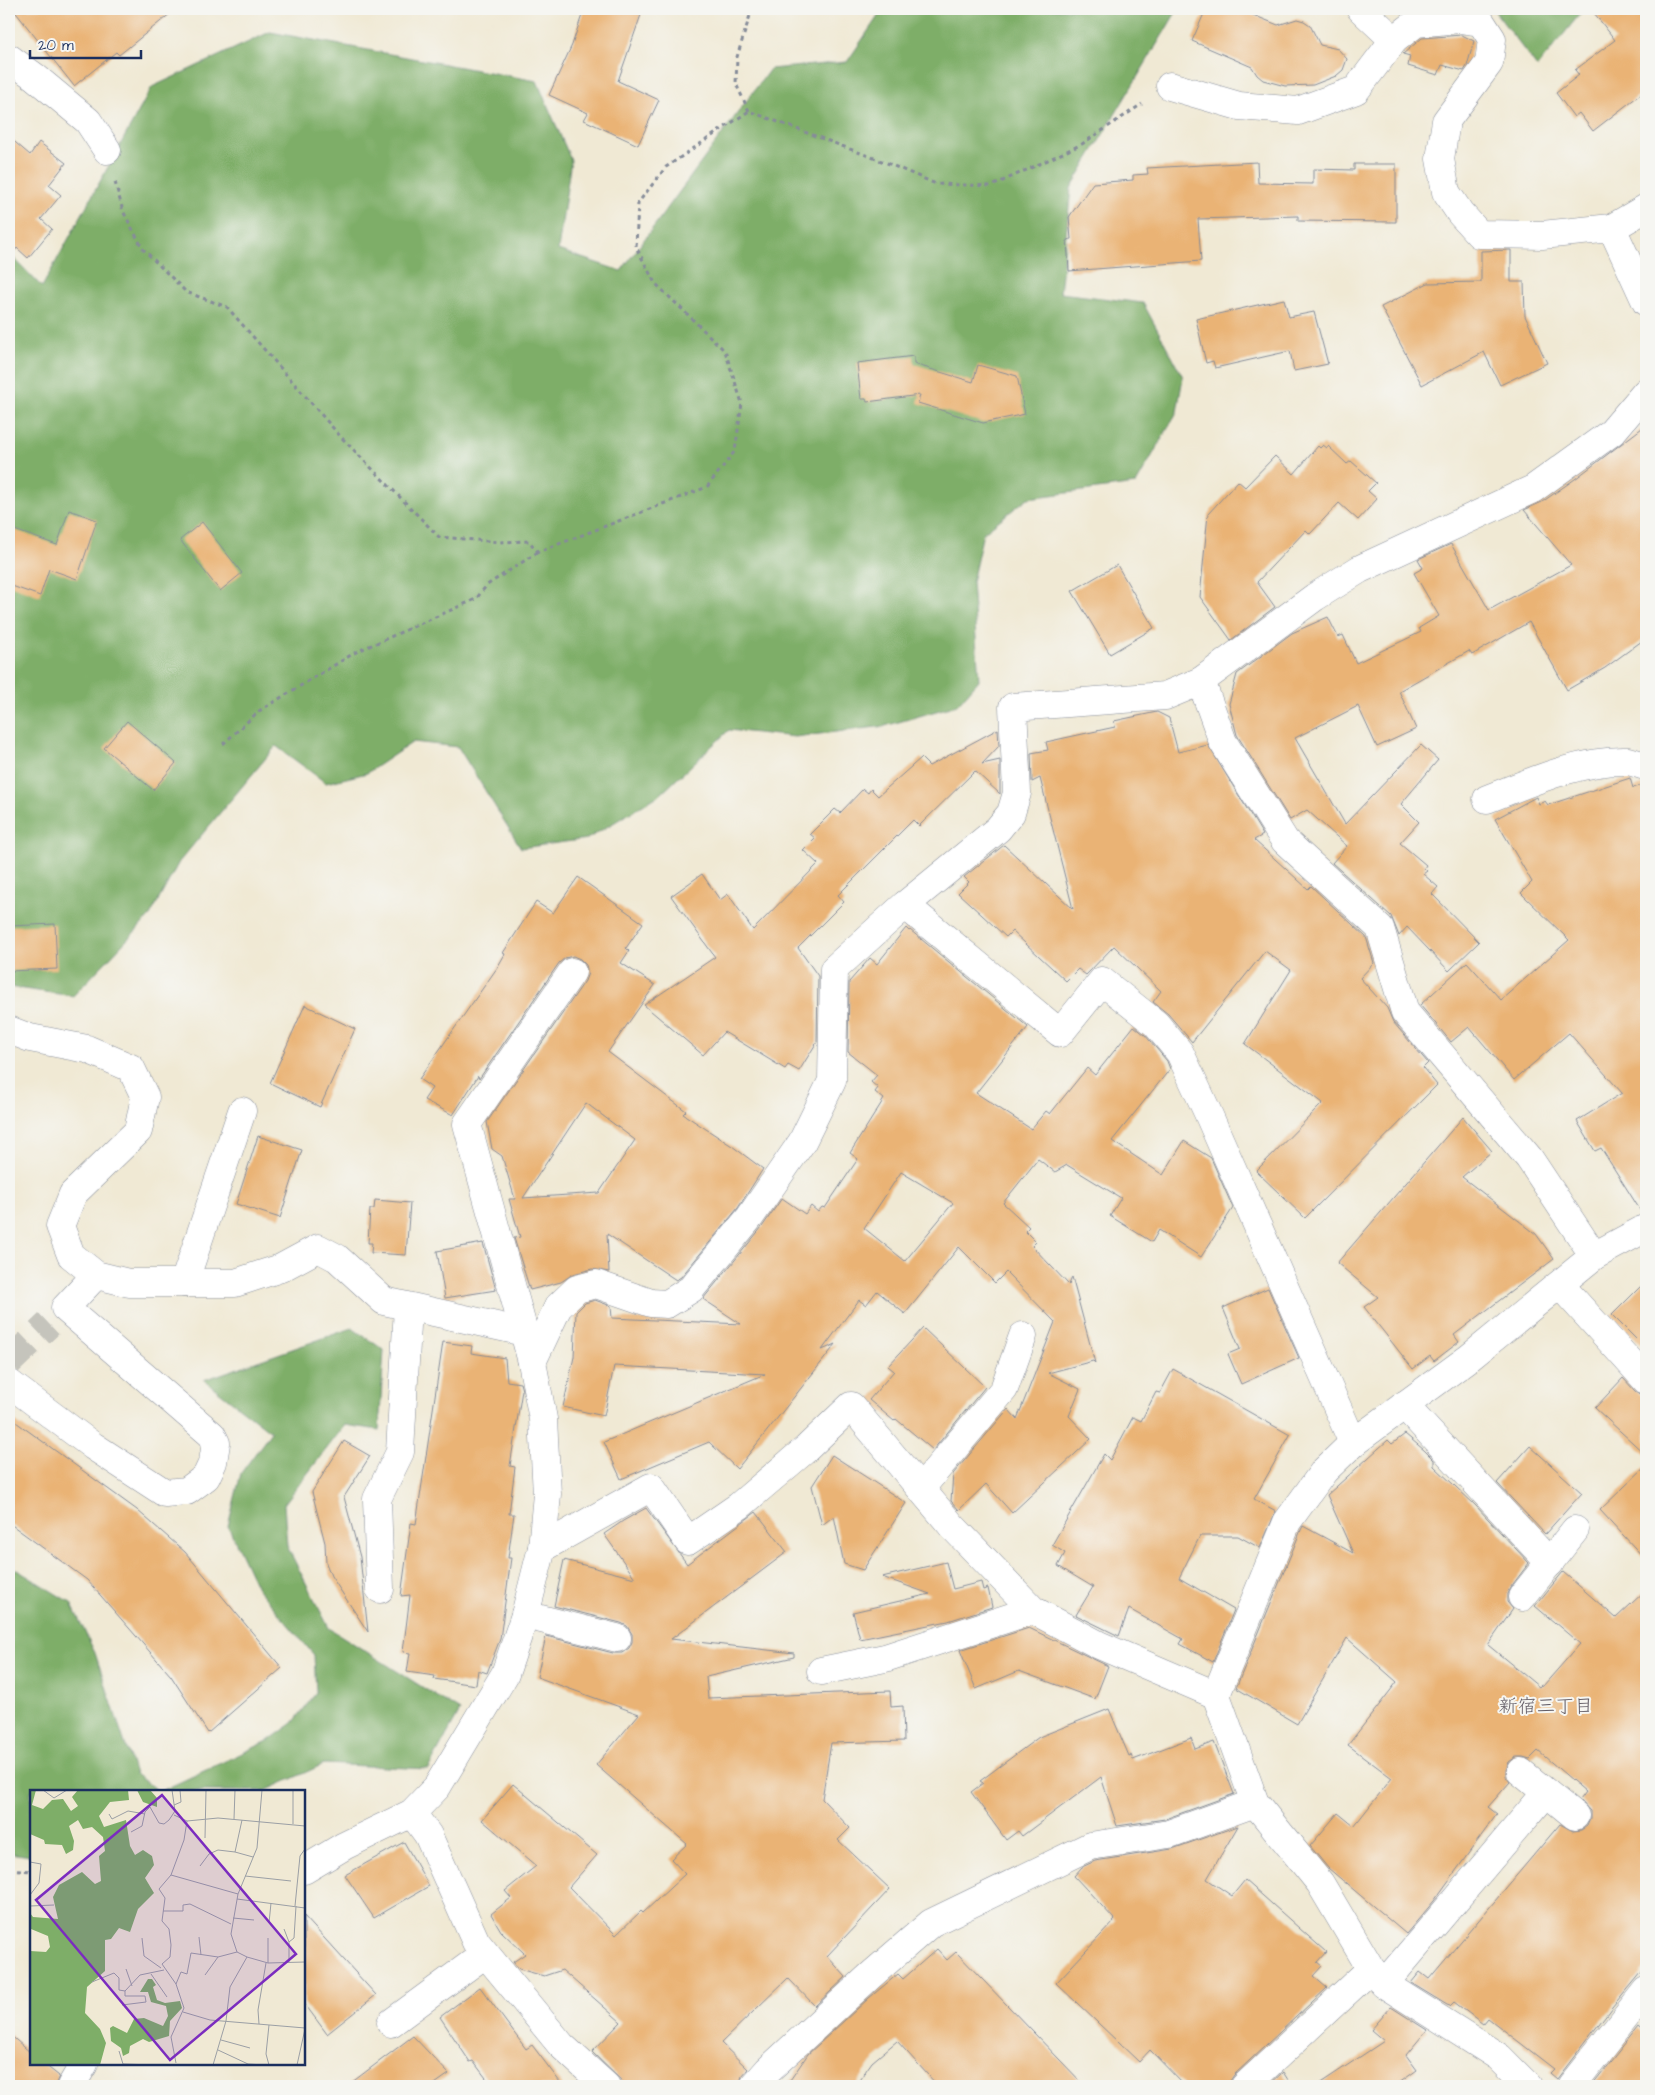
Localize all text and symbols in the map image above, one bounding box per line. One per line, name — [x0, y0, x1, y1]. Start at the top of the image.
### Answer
scale bar — [30, 28, 141, 60]
text: 20 m — [38, 35, 74, 56]
district label: 新宿三丁目 — [1498, 1693, 1594, 1720]
inset map — [30, 1790, 305, 2065]

